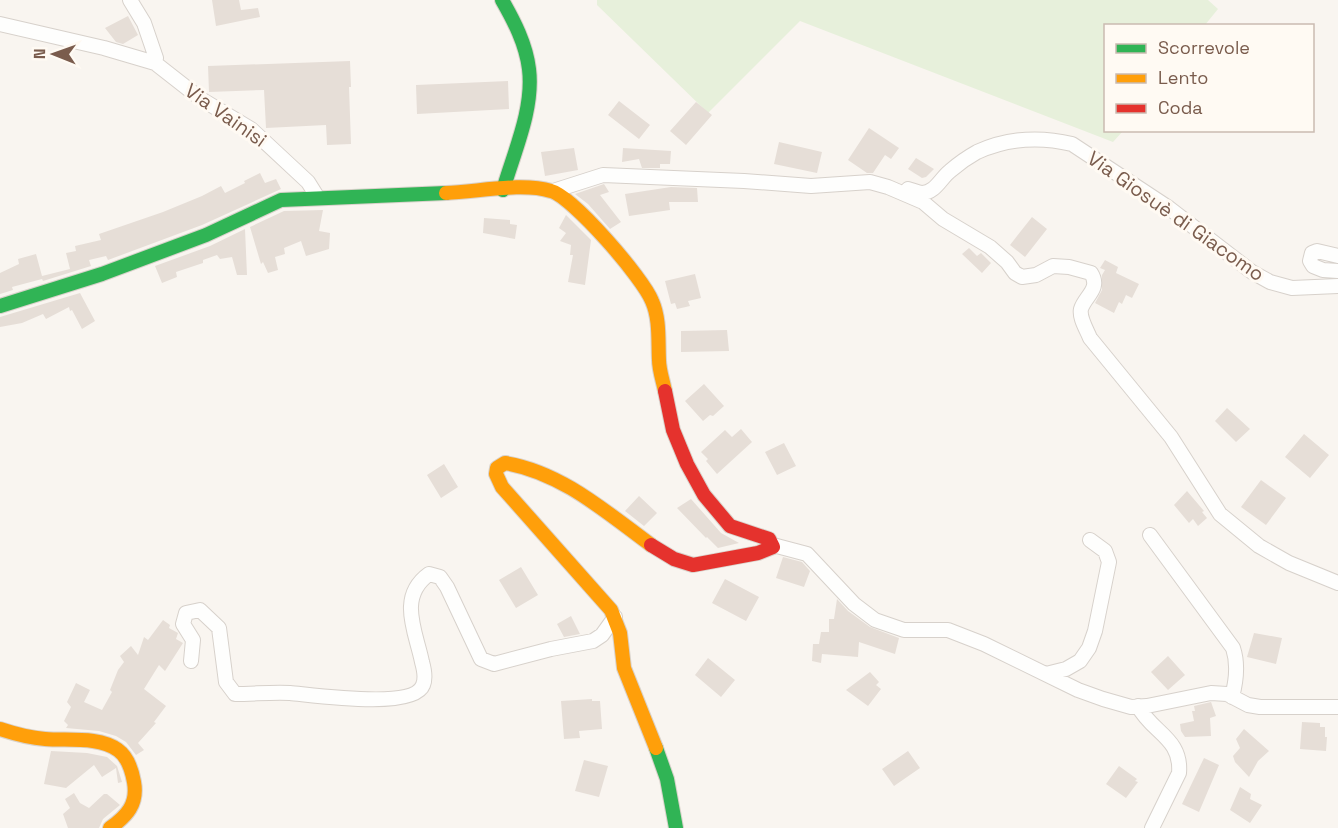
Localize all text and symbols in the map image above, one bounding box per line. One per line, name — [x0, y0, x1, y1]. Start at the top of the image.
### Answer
north arrow — [24, 24, 84, 84]
legend — [1104, 24, 1314, 132]
text: Scorrevole — [1158, 36, 1250, 59]
text: N — [29, 48, 50, 59]
text: Lento — [1158, 66, 1208, 89]
street label: Via Vainisi — [180, 77, 272, 153]
text: Coda — [1158, 96, 1203, 119]
street label: Via Giosuè di Giacomo — [1082, 145, 1270, 287]

